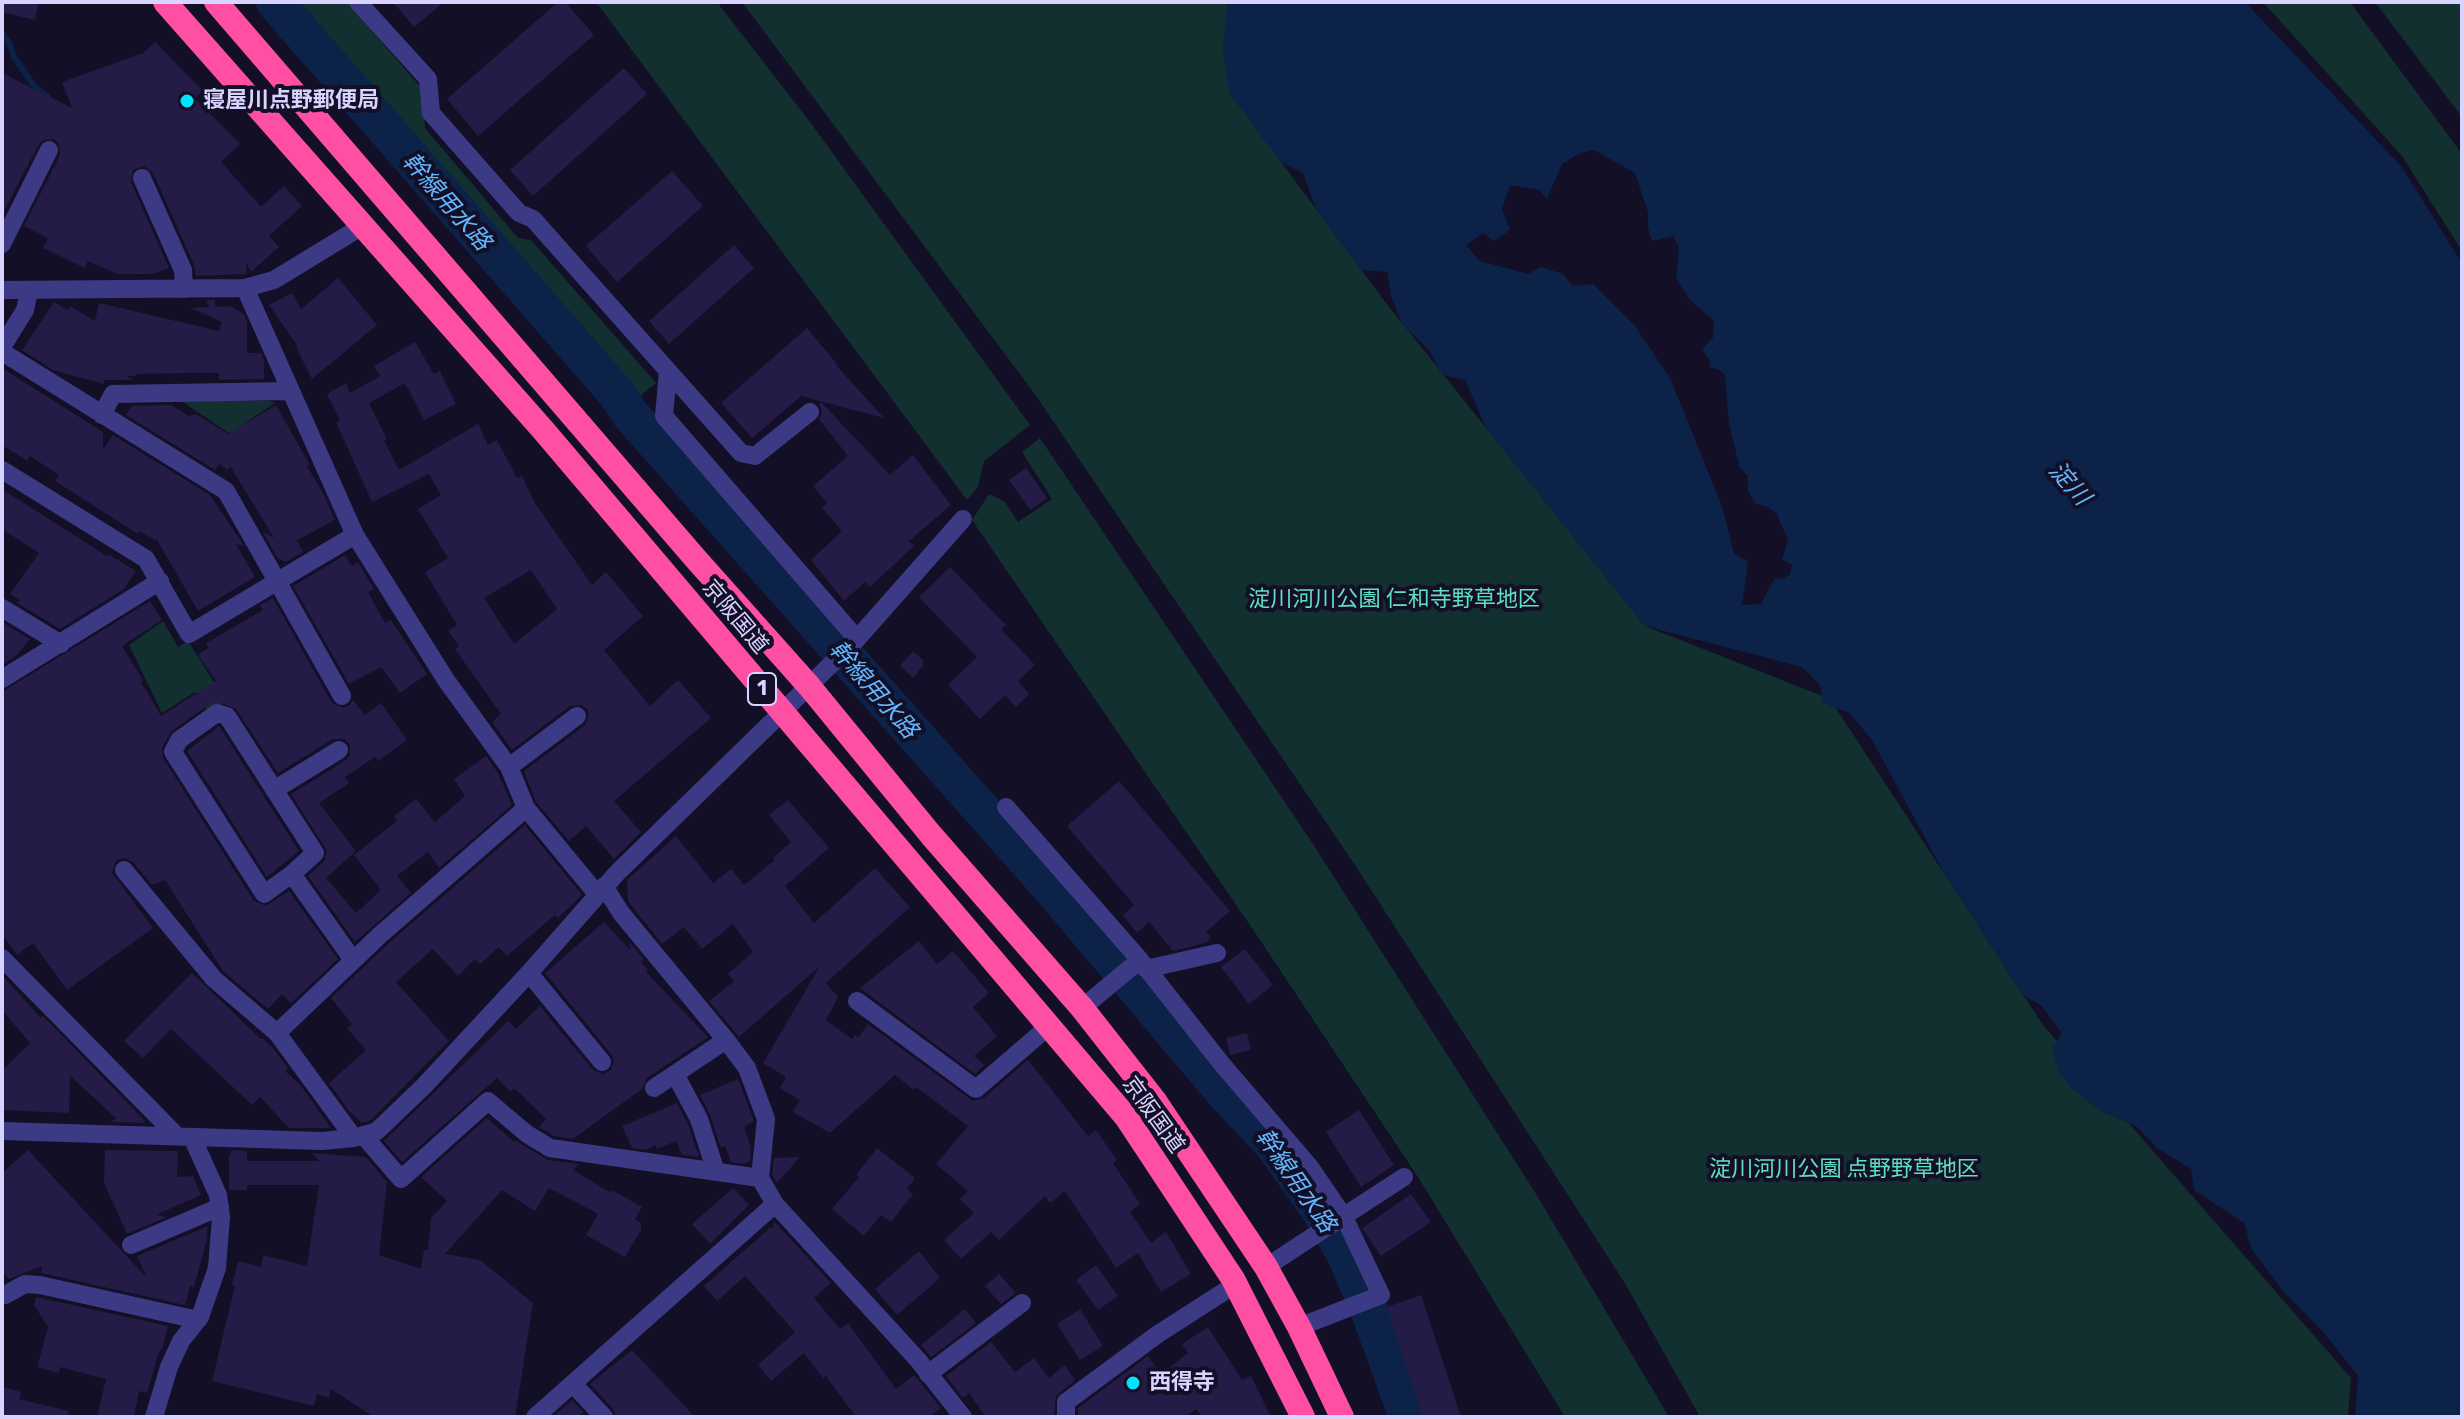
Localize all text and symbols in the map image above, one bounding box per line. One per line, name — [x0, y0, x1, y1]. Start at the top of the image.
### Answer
place label: 寝屋川点野郵便局 — [203, 88, 379, 114]
marker: 寝屋川点野郵便局 — [178, 92, 196, 110]
water label: 幹線用水路 — [396, 147, 496, 257]
water label: 淀川 — [2042, 457, 2096, 511]
street label: 京阪国道 — [697, 575, 773, 659]
park label: 淀川河川公園 仁和寺野草地区 — [1248, 587, 1540, 613]
water label: 幹線用水路 — [823, 635, 923, 745]
road number: 1 — [748, 673, 776, 705]
street label: 京阪国道 — [1116, 1072, 1190, 1158]
water label: 幹線用水路 — [1249, 1124, 1341, 1238]
park label: 淀川河川公園 点野野草地区 — [1709, 1157, 1979, 1183]
place label: 西得寺 — [1149, 1370, 1215, 1396]
marker: 西得寺 — [1124, 1374, 1142, 1392]

